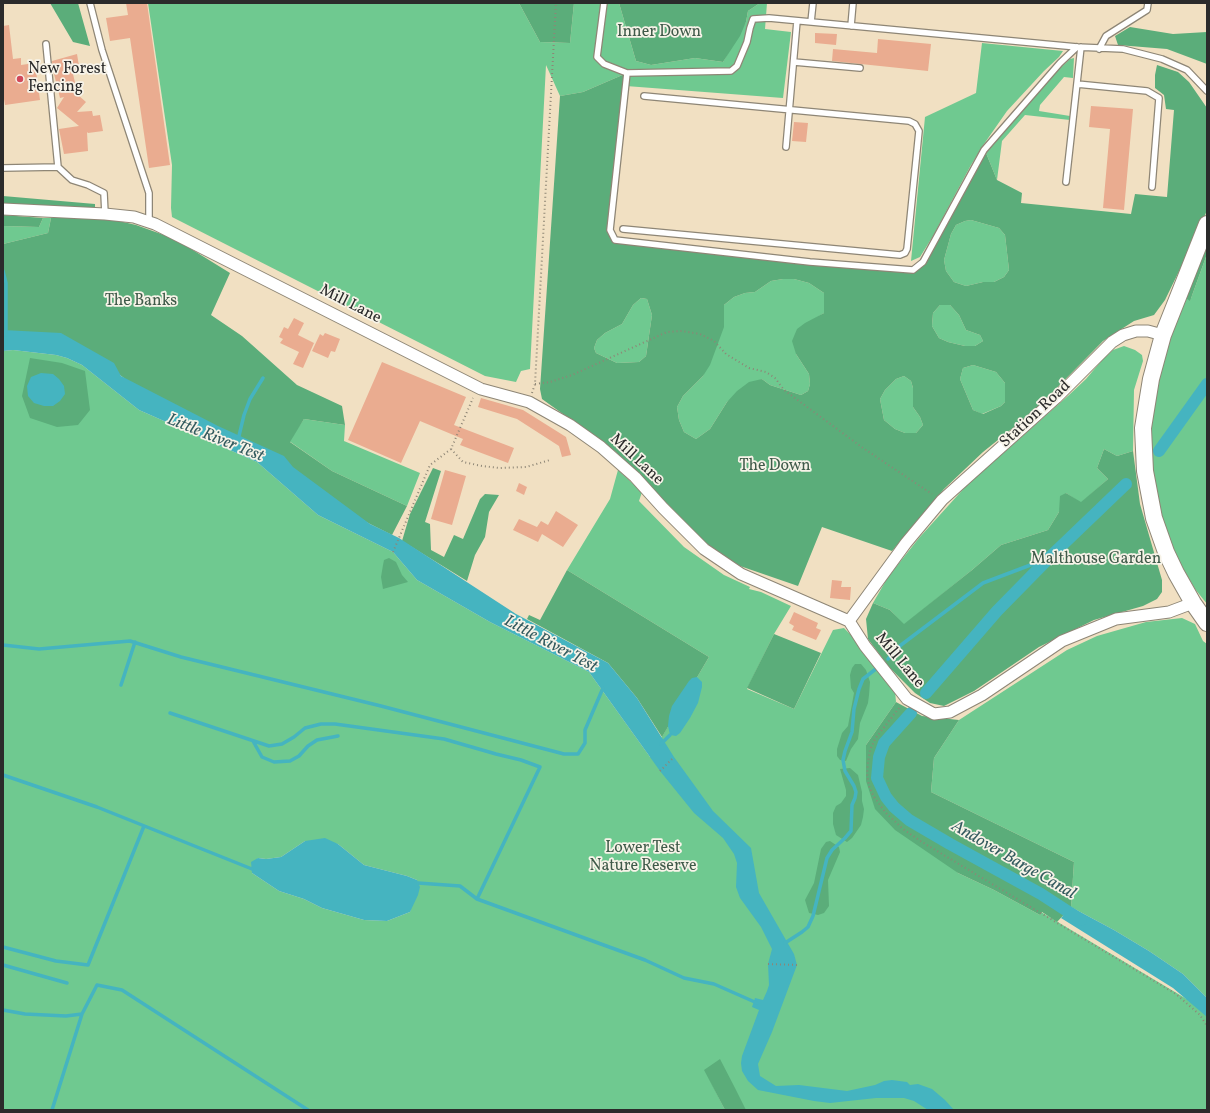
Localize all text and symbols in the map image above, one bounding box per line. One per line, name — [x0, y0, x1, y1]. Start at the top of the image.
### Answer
park label: Inner Down — [617, 23, 701, 43]
place label: New Forest Fencing — [28, 60, 106, 98]
marker: New Forest Fencing — [15, 74, 25, 84]
street label: Mill Lane — [316, 281, 384, 329]
park label: The Banks — [105, 292, 177, 312]
street label: Station Road — [997, 377, 1075, 453]
water label: Little River Test — [164, 410, 266, 468]
street label: Mill Lane — [605, 430, 667, 490]
park label: The Down — [739, 457, 811, 477]
park label: Malthouse Garden — [1031, 550, 1161, 570]
water label: Little River Test — [500, 612, 600, 678]
street label: Mill Lane — [870, 629, 928, 693]
water label: Andover Barge Canal — [947, 817, 1079, 905]
park label: Lower Test Nature Reserve — [590, 839, 696, 877]

